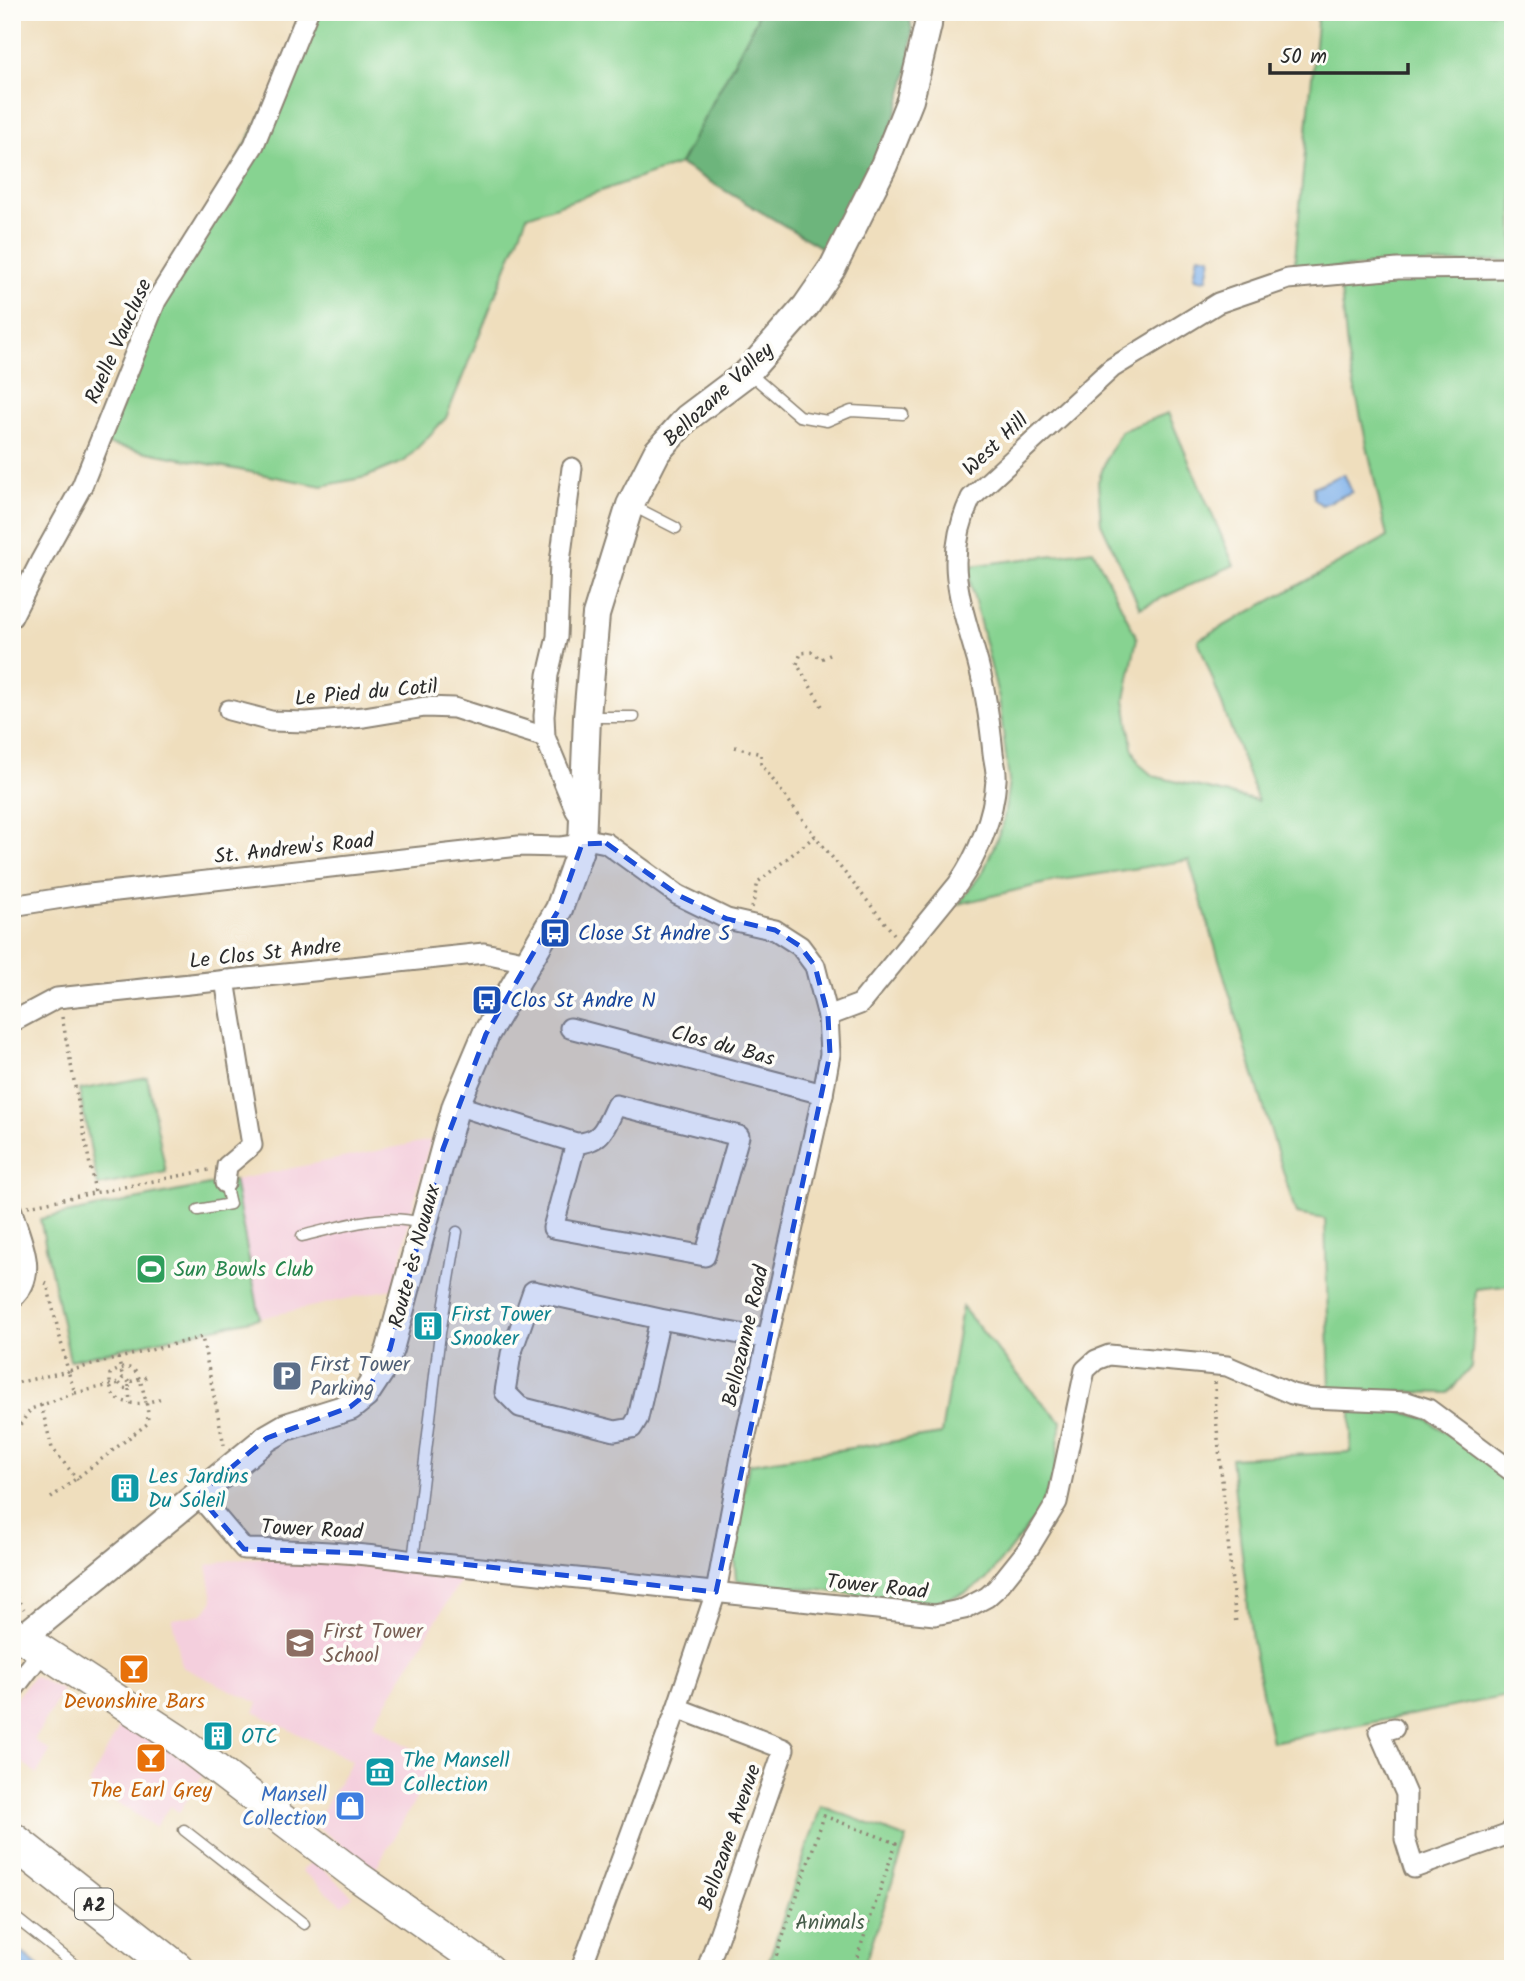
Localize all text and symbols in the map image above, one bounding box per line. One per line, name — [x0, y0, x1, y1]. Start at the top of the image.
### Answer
scale bar — [1270, 32, 1408, 76]
text: 50 m — [1280, 41, 1327, 74]
street label: Ruelle Vaucluse — [77, 273, 162, 410]
street label: Bellozane Valley — [656, 335, 782, 455]
street label: West Hill — [955, 405, 1037, 485]
street label: Le Pied du Cotil — [293, 671, 439, 716]
street label: St. Andrew's Road — [213, 825, 376, 874]
bus stop icon: Close St Andre S — [538, 916, 572, 950]
place label: Close St Andre S — [578, 918, 730, 951]
street label: Le Clos St Andre — [188, 930, 343, 979]
bus stop icon: Clos St Andre N — [470, 983, 504, 1017]
place label: Clos St Andre N — [510, 985, 656, 1018]
street label: Clos du Bas — [667, 1017, 778, 1076]
street label: Route ès Nouaux — [380, 1180, 451, 1332]
sports icon: Sun Bowls Club — [134, 1252, 168, 1286]
place label: Sun Bowls Club — [174, 1254, 313, 1287]
street label: Bellozanne Road — [714, 1262, 779, 1410]
place label: First Tower Snooker — [451, 1299, 552, 1356]
building icon: First Tower Snooker — [411, 1309, 445, 1343]
place label: First Tower Parking — [310, 1349, 411, 1406]
parking icon: First Tower Parking — [270, 1359, 304, 1393]
place label: Les Jardins Du Soleil — [148, 1461, 249, 1518]
building icon: Les Jardins Du Soleil — [108, 1471, 142, 1505]
street label: Tower Road — [260, 1511, 364, 1550]
street label: Tower Road — [824, 1566, 930, 1609]
place label: First Tower School — [323, 1616, 424, 1673]
school or university icon: First Tower School — [283, 1626, 317, 1660]
bar icon: Devonshire Bars — [117, 1652, 151, 1686]
place label: Devonshire Bars — [63, 1686, 205, 1719]
building icon: OTC — [201, 1719, 235, 1753]
place label: OTC — [241, 1721, 278, 1754]
bar icon: The Earl Grey — [134, 1741, 168, 1775]
place label: The Mansell Collection — [403, 1745, 510, 1802]
museum icon: The Mansell Collection — [363, 1755, 397, 1789]
street label: Bellozane Avenue — [690, 1759, 771, 1915]
place label: The Earl Grey — [90, 1775, 212, 1808]
place label: Mansell Collection — [242, 1779, 327, 1836]
shop icon: Mansell Collection — [333, 1789, 367, 1823]
road number: A2 — [75, 1888, 113, 1920]
park label: Animals — [795, 1907, 865, 1940]

